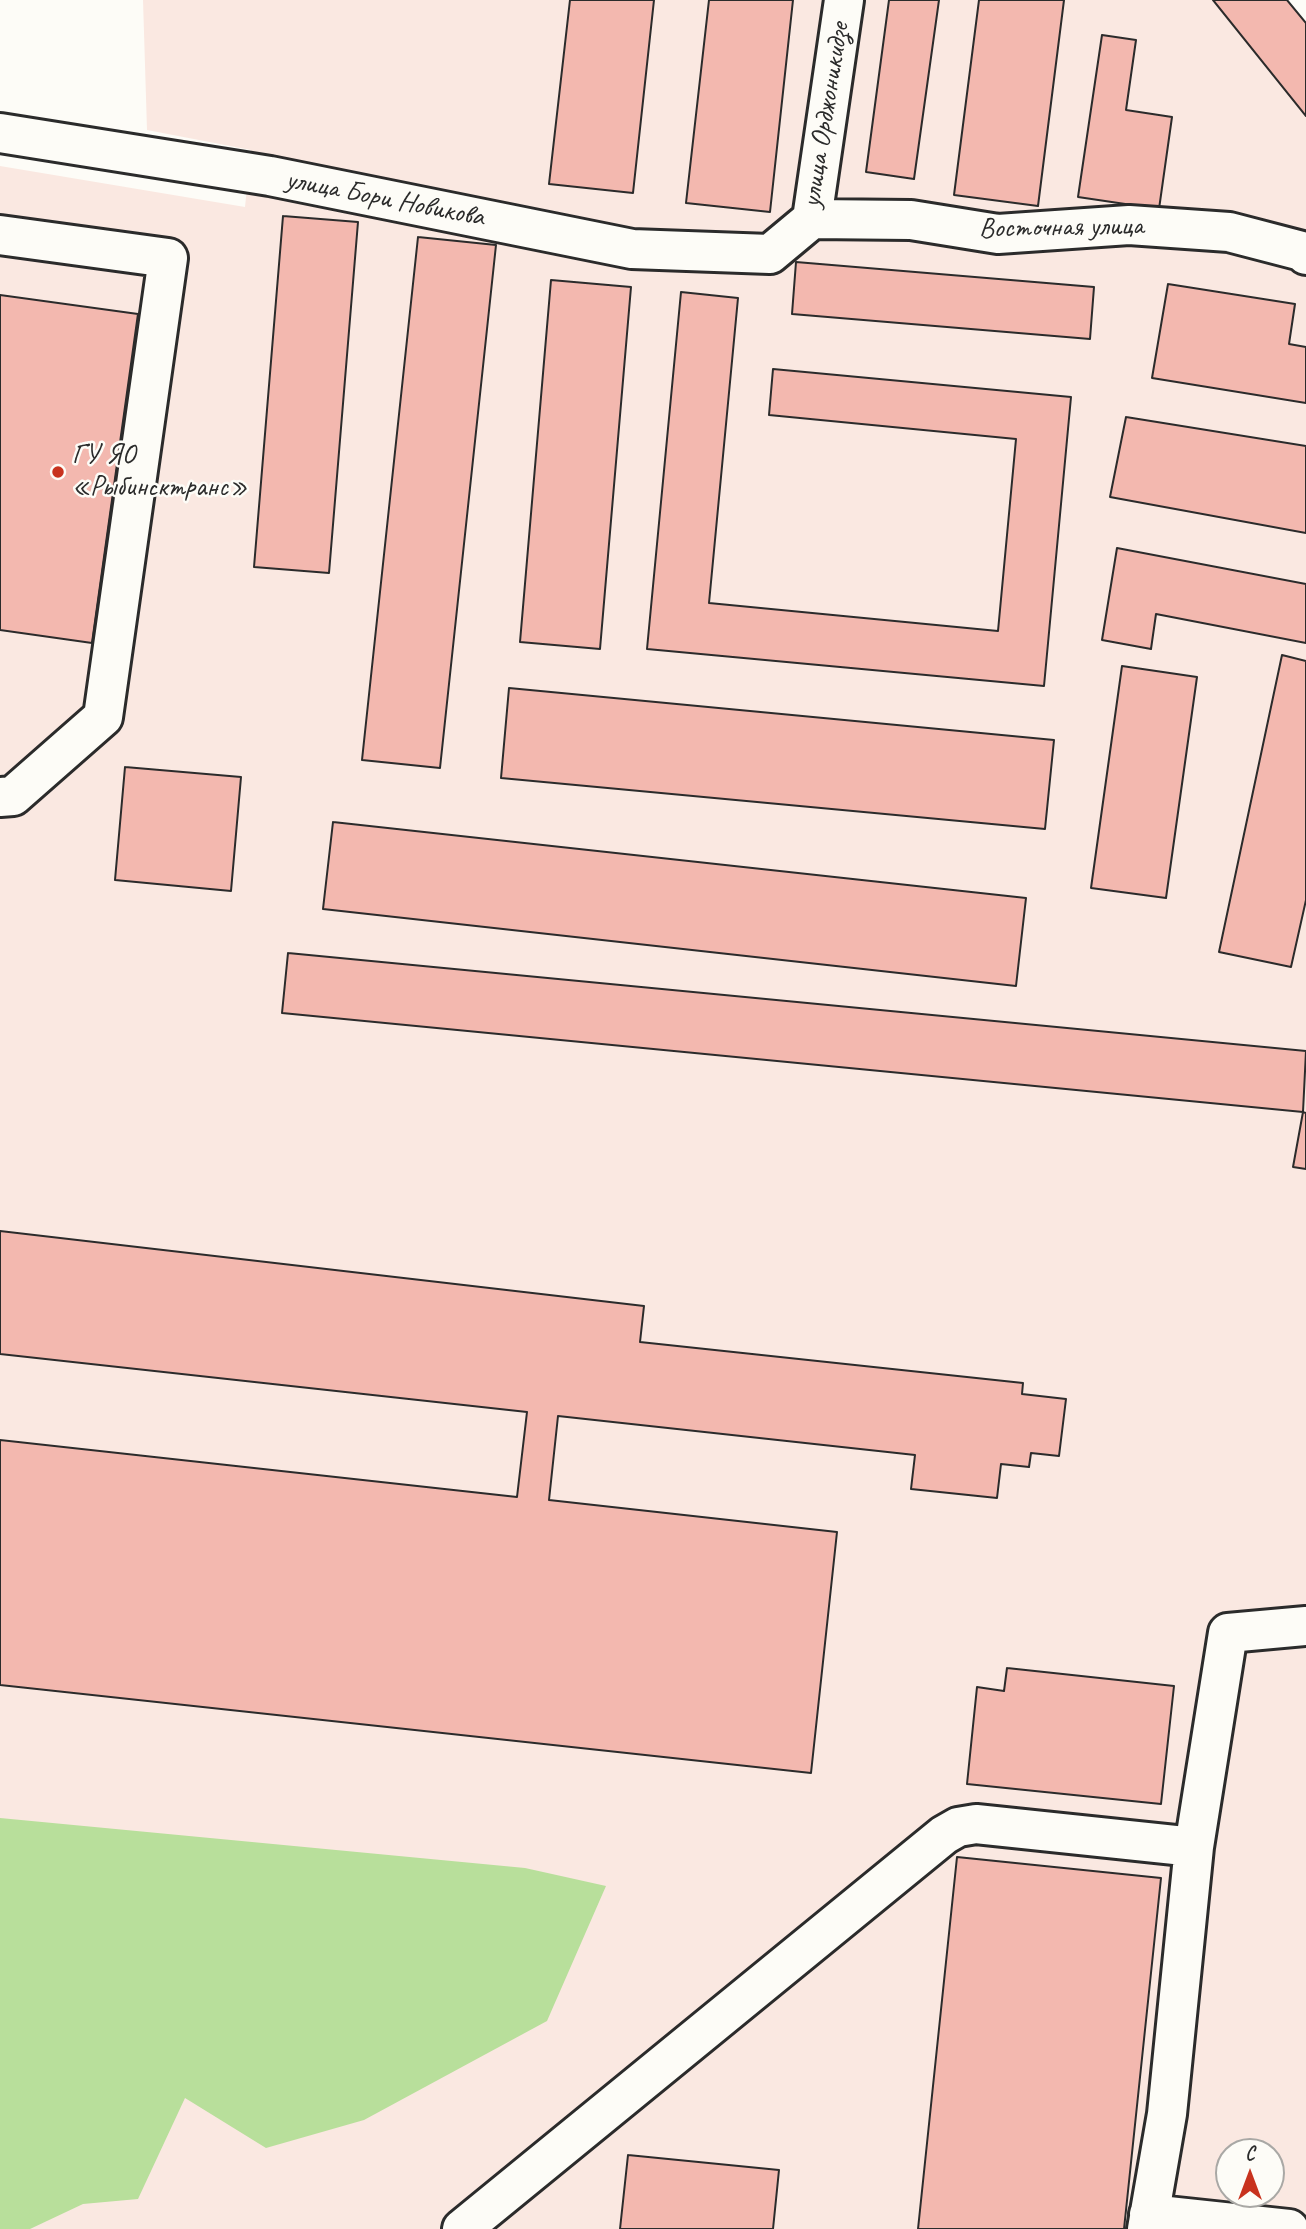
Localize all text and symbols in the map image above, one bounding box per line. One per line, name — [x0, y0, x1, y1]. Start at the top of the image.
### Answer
street label: улица Орджоникидзе — [795, 20, 857, 210]
street label: улица Бори Новикова — [283, 163, 487, 235]
street label: Восточная улица — [978, 210, 1144, 246]
place label: ГУ ЯО «Рыбинсктранс» — [72, 439, 248, 505]
marker: ГУ ЯО «Рыбинсктранс» — [50, 464, 66, 480]
north arrow — [1215, 2138, 1285, 2208]
text: С — [1245, 2142, 1255, 2166]

